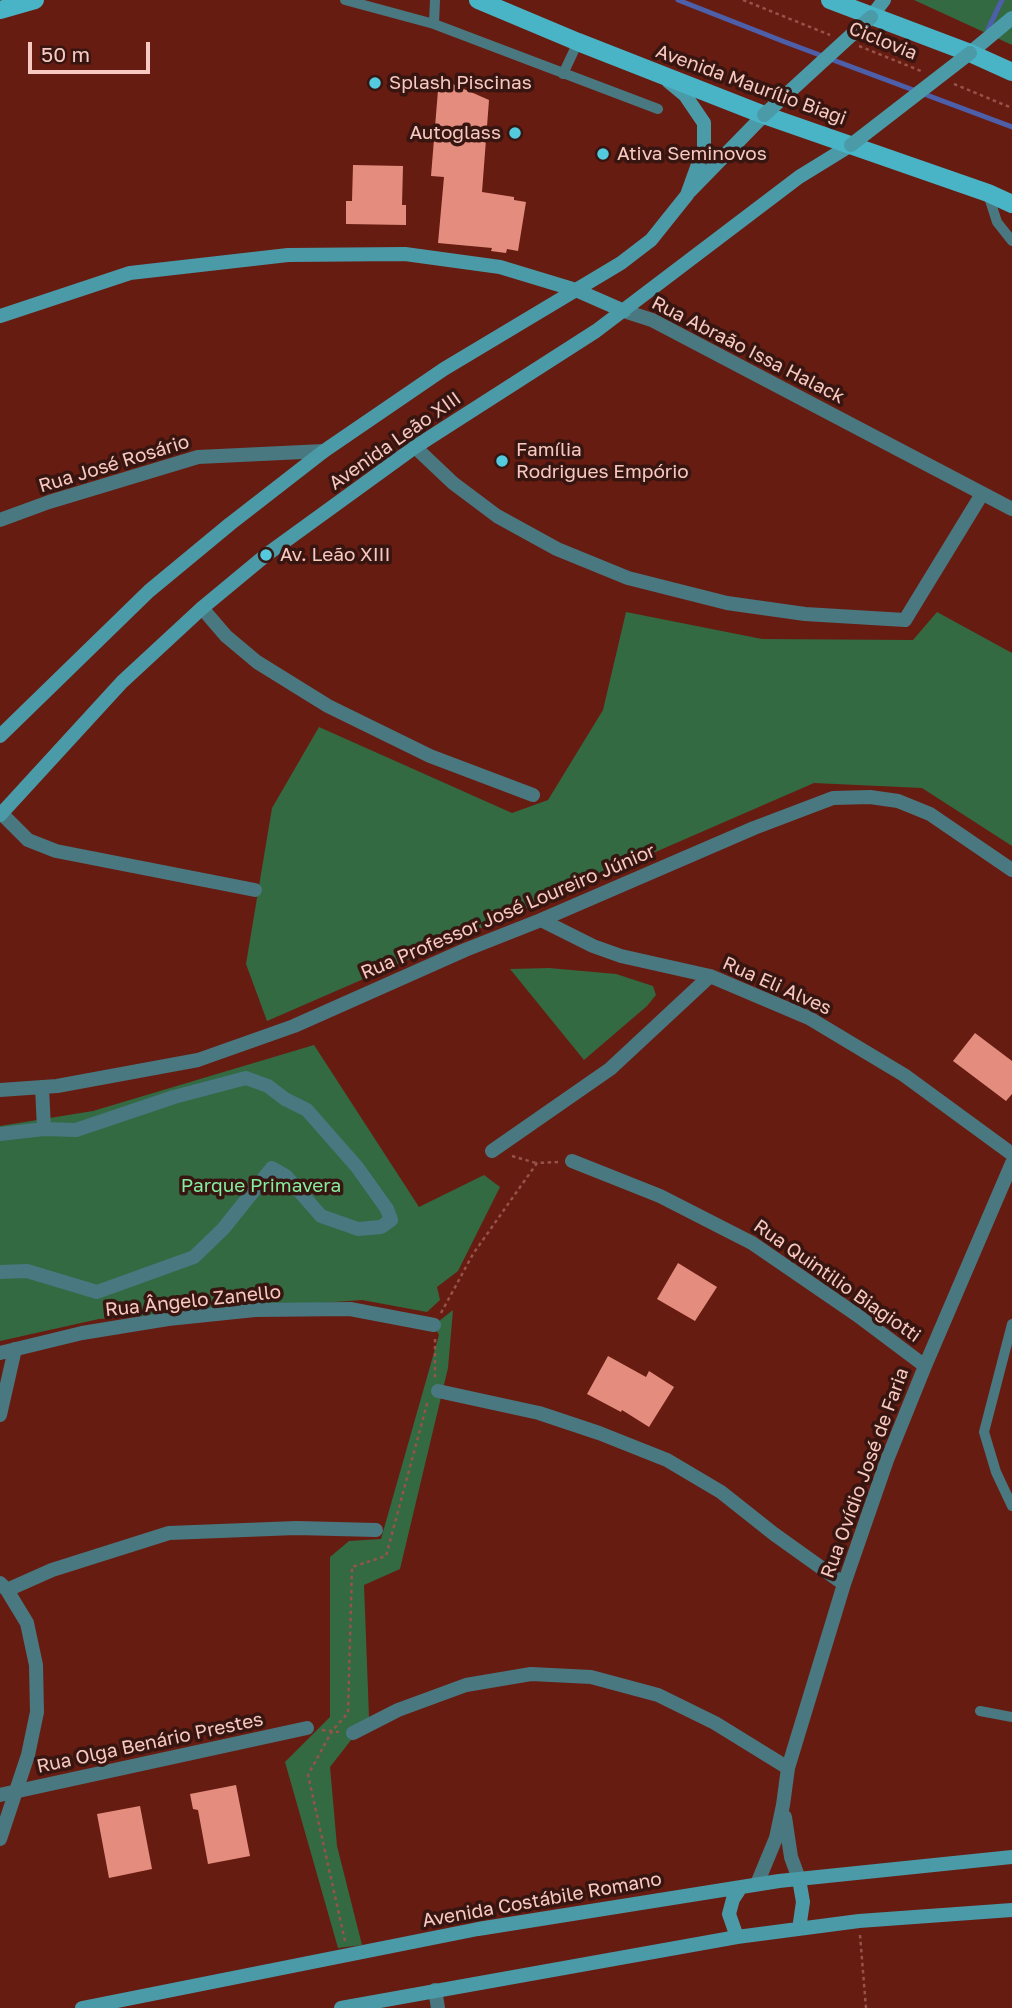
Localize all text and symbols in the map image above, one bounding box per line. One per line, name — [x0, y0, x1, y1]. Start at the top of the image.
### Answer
street label: Ciclovia — [845, 17, 921, 65]
scale bar — [32, 28, 154, 72]
street label: Avenida Maurílio Biagi — [653, 40, 849, 130]
text: 50 m — [41, 41, 90, 67]
place label: Splash Piscinas — [389, 72, 532, 94]
marker: Splash Piscinas — [367, 75, 383, 91]
place label: Autoglass — [410, 122, 501, 144]
marker: Autoglass — [507, 125, 523, 141]
place label: Ativa Seminovos — [617, 143, 767, 165]
marker: Ativa Seminovos — [595, 146, 611, 162]
street label: Rua Abraão Issa Halack — [648, 291, 848, 409]
street label: Avenida Leão XIII — [325, 387, 465, 495]
street label: Rua José Rosário — [36, 430, 192, 498]
place label: Família Rodrigues Empório — [516, 439, 689, 483]
marker: Família Rodrigues Empório — [494, 453, 510, 469]
place label: Av. Leão XIII — [280, 544, 391, 566]
marker: Av. Leão XIII — [258, 547, 274, 563]
street label: Rua Professor José Loureiro Júnior — [357, 839, 659, 985]
street label: Rua Eli Alves — [719, 952, 835, 1020]
park label: Parque Primavera — [181, 1175, 341, 1197]
street label: Rua Quintilio Biagiotti — [749, 1215, 925, 1347]
street label: Rua Ângelo Zanello — [104, 1280, 282, 1322]
street label: Rua Ovídio José de Faria — [816, 1365, 914, 1581]
street label: Rua Olga Benário Prestes — [35, 1708, 265, 1778]
street label: Avenida Costábile Romano — [420, 1868, 664, 1932]

